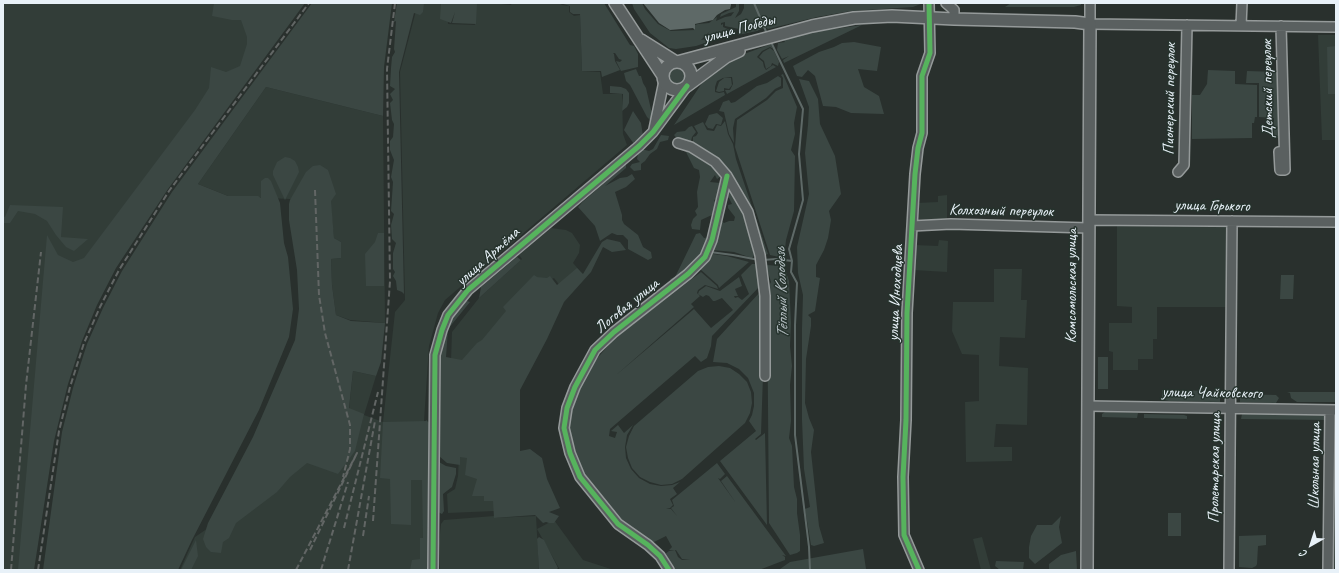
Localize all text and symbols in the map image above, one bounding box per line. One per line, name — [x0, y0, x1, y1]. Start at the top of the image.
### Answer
street label: улица Победы — [701, 10, 777, 48]
street label: Детский переулок — [1258, 40, 1278, 138]
street label: Пионерский переулок — [1159, 43, 1181, 155]
street label: улица Горького — [1174, 196, 1250, 216]
street label: Колхозный переулок — [949, 200, 1053, 222]
street label: улица Артёма — [452, 223, 524, 291]
street label: Комсомольская улица — [1062, 229, 1082, 343]
street label: улица Иноходцева — [884, 244, 908, 342]
water label: Тёплый Колодезь — [770, 247, 794, 339]
street label: Логовая улица — [591, 274, 663, 338]
street label: улица Чайковского — [1162, 383, 1262, 403]
street label: Пролетарская улица — [1204, 413, 1226, 523]
street label: Школьная улица — [1305, 422, 1325, 510]
north arrow — [1291, 525, 1331, 565]
text: С — [1297, 547, 1310, 561]

